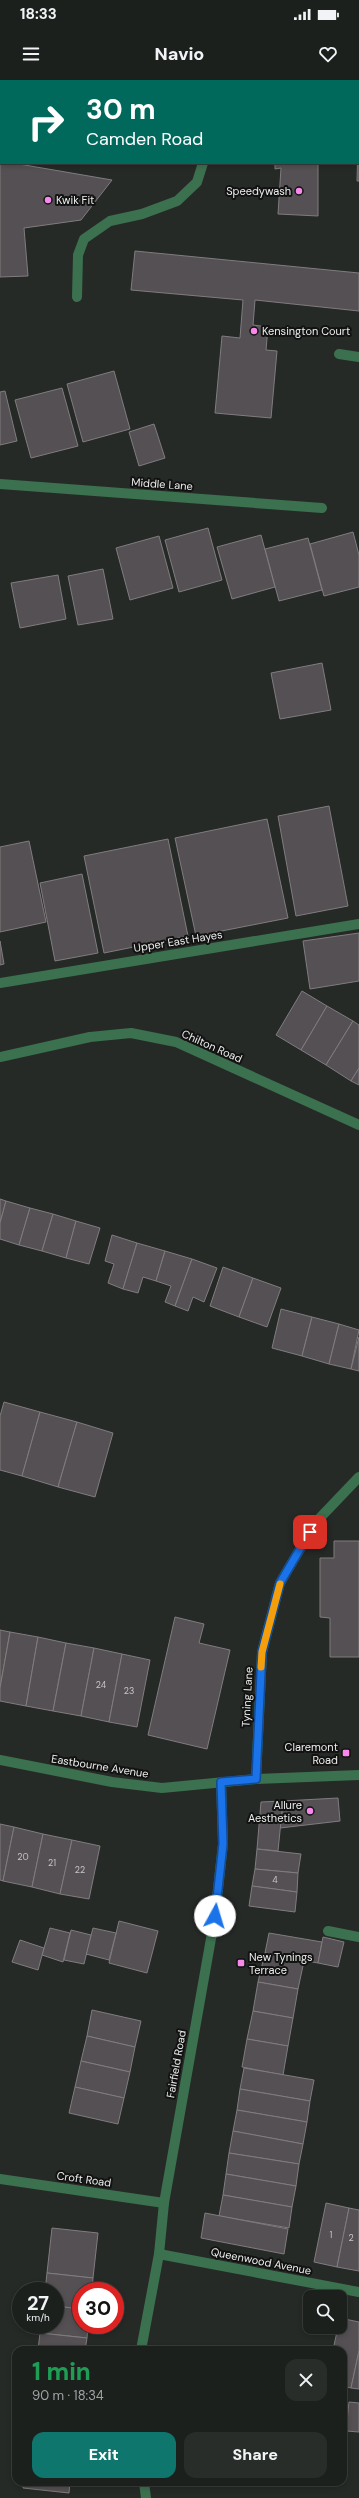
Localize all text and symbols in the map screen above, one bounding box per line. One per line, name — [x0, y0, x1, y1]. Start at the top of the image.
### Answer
text: 18:33 — [20, 4, 57, 24]
text: Navio — [155, 42, 204, 66]
icon: menu — [20, 43, 42, 65]
icon: heart — [317, 43, 339, 65]
text: 30 m — [86, 91, 156, 128]
icon: right — [20, 96, 72, 148]
text: Camden Road — [86, 127, 203, 151]
place label: Speedywash — [226, 184, 291, 198]
marker: Speedywash — [294, 186, 304, 196]
place label: Kwik Fit — [56, 193, 94, 207]
marker: Kwik Fit — [43, 195, 53, 205]
place label: Kensington Court — [262, 324, 350, 338]
marker: Kensington Court — [249, 326, 259, 336]
street label: Middle Lane — [131, 475, 193, 493]
street label: Upper East Hayes — [133, 927, 223, 955]
street label: Chilton Road — [180, 1026, 245, 1066]
pin — [293, 1515, 327, 1549]
icon: arrive — [299, 1521, 321, 1543]
street label: Tyning Lane — [238, 1666, 256, 1728]
house number: 24 — [96, 1679, 107, 1691]
house number: 23 — [124, 1685, 134, 1697]
place label: Claremont Road — [285, 1740, 338, 1767]
marker: Claremont Road — [341, 1748, 351, 1758]
street label: Eastbourne Avenue — [50, 1751, 150, 1781]
place label: Allure Aesthetics — [248, 1798, 302, 1825]
marker: Allure Aesthetics — [305, 1806, 315, 1816]
house number: 20 — [17, 1851, 29, 1863]
house number: 21 — [48, 1857, 56, 1869]
house number: 22 — [75, 1864, 85, 1876]
house number: 4 — [272, 1874, 278, 1886]
position arrow — [194, 1895, 236, 1937]
place label: New Tynings Terrace — [249, 1950, 313, 1977]
marker: New Tynings Terrace — [236, 1958, 246, 1968]
street label: Fairfield Road — [163, 2029, 189, 2099]
street label: Croft Road — [56, 2168, 112, 2190]
house number: 1 — [330, 2229, 333, 2241]
house number: 2 — [348, 2232, 354, 2244]
street label: Queenwood Avenue — [210, 2244, 312, 2278]
speed limit sign: 30 — [72, 2282, 124, 2334]
text: 27 — [27, 2290, 49, 2316]
map controls — [303, 2290, 347, 2334]
button: search — [303, 2290, 347, 2334]
text: km/h — [26, 2311, 50, 2324]
text: 1 min — [32, 2356, 91, 2387]
button: close — [285, 2359, 327, 2401]
text: 90 m · 18:34 — [32, 2387, 104, 2404]
button: Exit — [32, 2432, 176, 2478]
button: Share — [184, 2432, 327, 2478]

